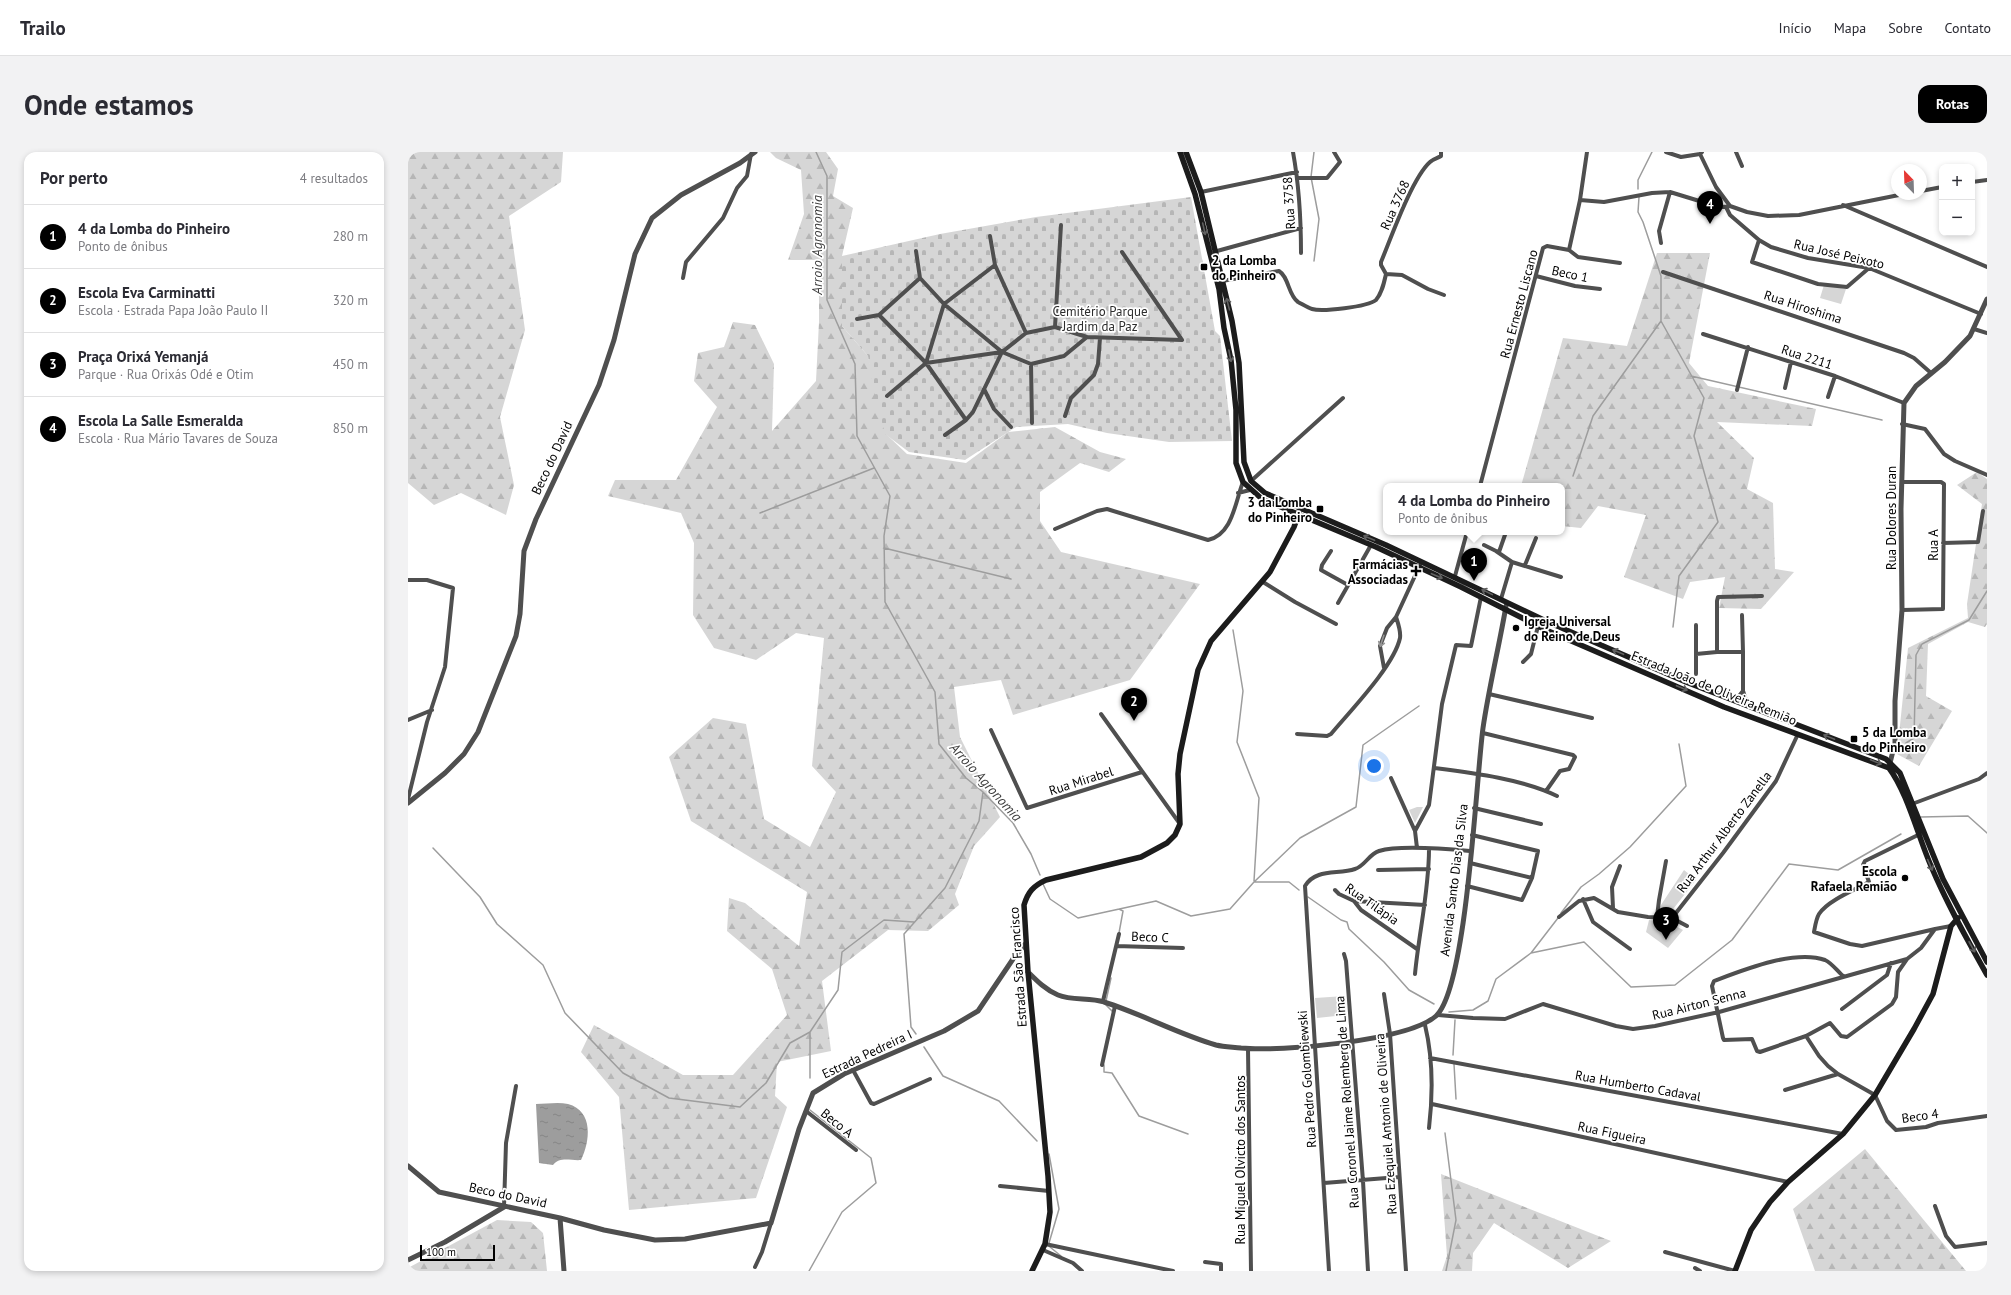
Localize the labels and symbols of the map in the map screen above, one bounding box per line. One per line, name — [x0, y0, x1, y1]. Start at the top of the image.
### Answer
north arrow — [1891, 164, 1927, 200]
street label: Rua 3758 — [1279, 176, 1299, 230]
street label: Rua 3768 — [1376, 177, 1414, 233]
pin: 4 — [1697, 191, 1723, 224]
water label: Arroio Agronomia — [808, 195, 826, 296]
one-way arrow — [1201, 222, 1208, 235]
street label: Rua José Peixoto — [1792, 235, 1886, 273]
street label: Rua Ernesto Liscano — [1496, 248, 1542, 360]
place label: 2 da Lomba do Pinheiro — [1212, 252, 1277, 284]
marker: 2 da Lomba do Pinheiro — [1199, 262, 1209, 272]
street label: Beco 1 — [1550, 262, 1590, 286]
street label: Rua Hiroshima — [1762, 286, 1844, 328]
one-way arrow — [1224, 298, 1232, 311]
park label: Cemitério Parque Jardim da Paz — [1052, 303, 1148, 335]
street label: Rua 2211 — [1779, 341, 1835, 373]
one-way arrow — [1227, 349, 1235, 362]
street label: Beco do David — [528, 419, 576, 497]
street label: Rua Dolores Duran — [1883, 466, 1900, 570]
place label: 3 da Lomba do Pinheiro — [1248, 494, 1312, 526]
marker: 3 da Lomba do Pinheiro — [1315, 504, 1325, 514]
street label: Rua A — [1925, 529, 1942, 561]
one-way arrow — [1364, 533, 1376, 541]
pin: 1 — [1461, 548, 1487, 581]
place label: Farmácias Associadas — [1348, 556, 1409, 588]
marker: Farmácias Associadas — [1411, 566, 1421, 576]
one-way arrow — [1431, 573, 1443, 580]
one-way arrow — [1481, 588, 1493, 595]
place label: Igreja Universal do Reino de Deus — [1524, 613, 1621, 645]
marker: Igreja Universal do Reino de Deus — [1511, 623, 1521, 633]
one-way arrow — [1378, 634, 1385, 647]
street label: Estrada João de Oliveira Remião — [1629, 647, 1799, 729]
one-way arrow — [1612, 648, 1624, 656]
one-way arrow — [1675, 685, 1687, 692]
pin: 2 — [1121, 688, 1147, 721]
place label: 5 da Lomba do Pinheiro — [1862, 724, 1927, 756]
one-way arrow — [1824, 732, 1836, 740]
marker: 5 da Lomba do Pinheiro — [1849, 734, 1859, 744]
water label: Arroio Agronomia — [945, 738, 1026, 825]
your location — [1364, 756, 1384, 776]
one-way arrow — [1870, 759, 1882, 767]
street label: Rua Mirabel — [1047, 763, 1115, 799]
street label: Rua Arthur Alberto Zanella — [1673, 768, 1775, 896]
street label: Avenida Santo Dias da Silva — [1436, 803, 1472, 957]
one-way arrow — [1927, 859, 1935, 871]
place label: Escola Rafaela Remião — [1811, 863, 1897, 895]
marker: Escola Rafaela Remião — [1900, 873, 1910, 883]
street label: Rua Tilápia — [1342, 879, 1402, 929]
street label: Estrada São Francisco — [1005, 906, 1031, 1028]
pin: 3 — [1653, 907, 1679, 940]
street label: Beco C — [1131, 928, 1169, 946]
one-way arrow — [1968, 941, 1976, 953]
street label: Rua Airton Senna — [1650, 984, 1748, 1024]
street label: Rua Coronel Jaime Rolemberg de Lima — [1331, 995, 1363, 1209]
street label: Rua Pedro Golombiewski — [1294, 1010, 1320, 1148]
street label: Estrada Pedreira I — [819, 1026, 915, 1082]
street label: Rua Ezequiel Antonio de Oliveira — [1371, 1033, 1401, 1215]
street label: Rua Humberto Cadaval — [1574, 1067, 1702, 1105]
street label: Rua Miguel Olvicto dos Santos — [1232, 1075, 1249, 1245]
street label: Beco A — [817, 1105, 857, 1142]
street label: Beco 4 — [1900, 1105, 1940, 1127]
street label: Rua Figueira — [1576, 1117, 1648, 1149]
street label: Beco do David — [468, 1178, 548, 1212]
scale bar — [420, 1243, 495, 1262]

